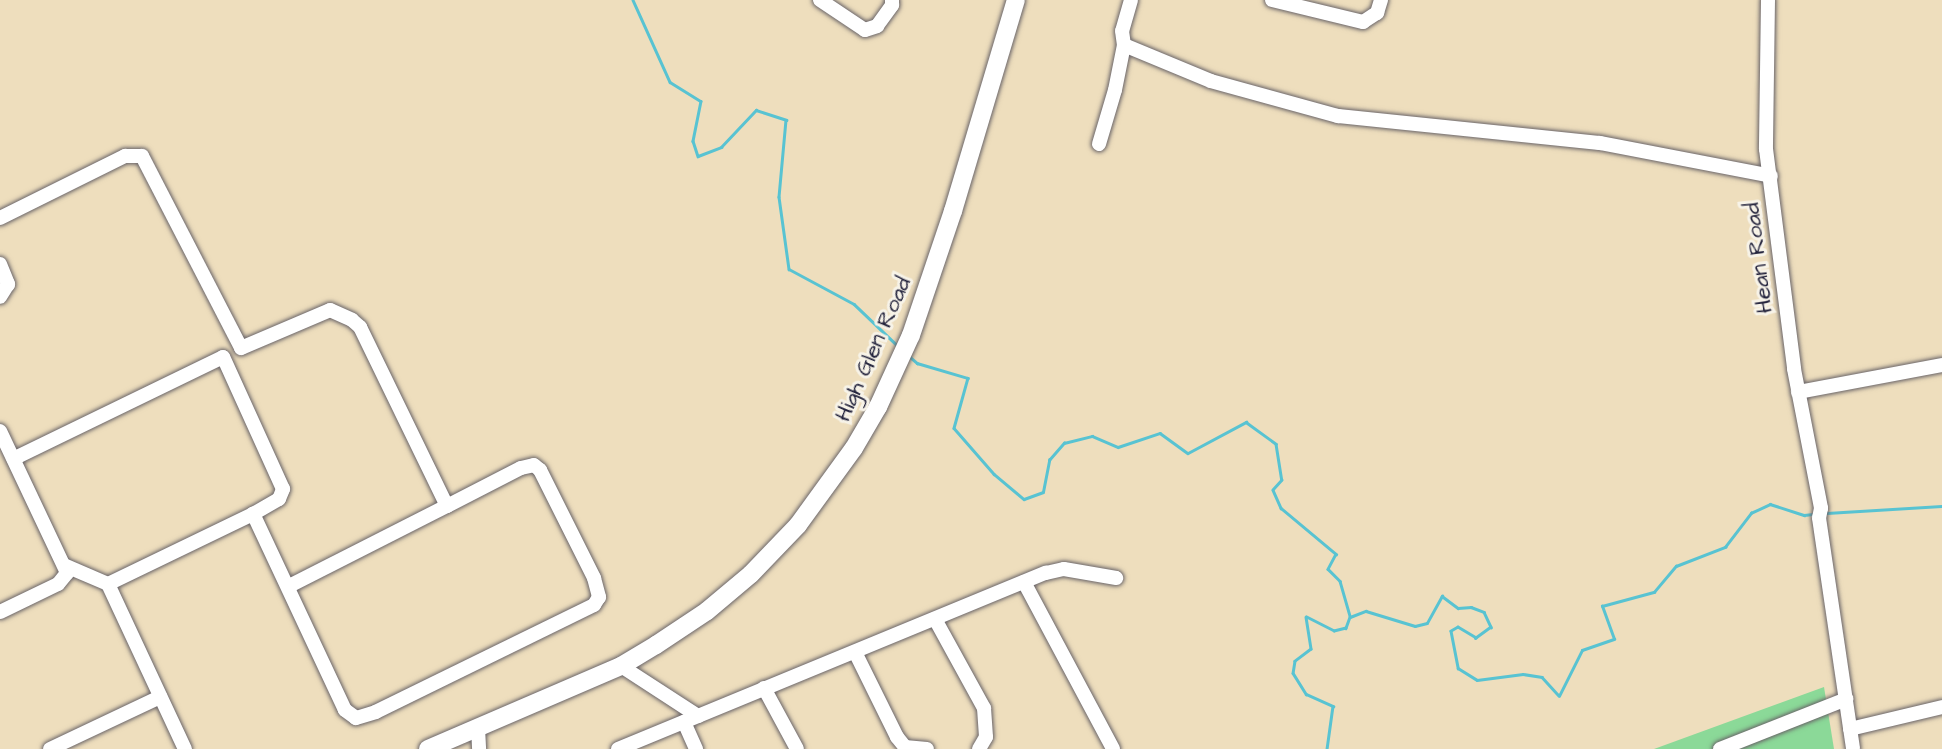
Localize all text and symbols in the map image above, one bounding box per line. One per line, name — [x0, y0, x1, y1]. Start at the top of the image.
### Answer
street label: Hean Road — [1738, 201, 1778, 315]
street label: High Glen Road — [829, 272, 917, 426]

